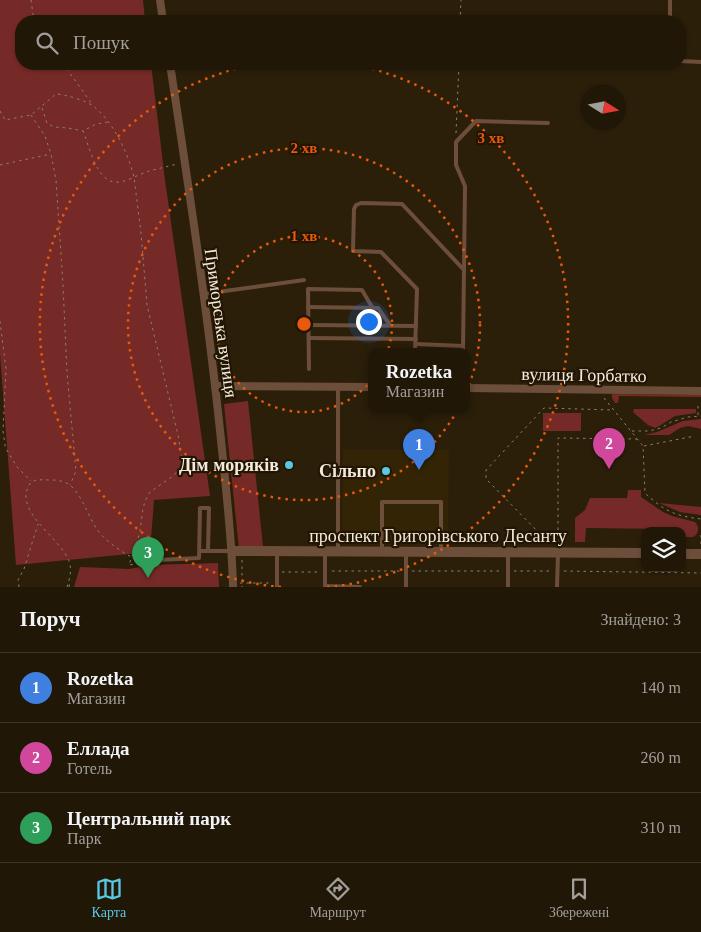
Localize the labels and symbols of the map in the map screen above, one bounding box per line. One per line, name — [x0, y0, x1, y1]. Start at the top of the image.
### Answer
north arrow — [581, 85, 626, 130]
text: 3 хв — [478, 130, 504, 146]
text: 2 хв — [291, 140, 317, 156]
text: 1 хв — [291, 228, 317, 244]
street label: Приморська вулиця — [201, 247, 241, 399]
your location — [356, 309, 382, 335]
centre of rings — [295, 315, 313, 333]
street label: вулиця Горбатко — [521, 364, 647, 386]
pin: 2 — [593, 428, 625, 469]
pin: 1 — [403, 429, 435, 470]
place label: Дім моряків — [179, 455, 279, 475]
marker: Дім моряків — [283, 459, 295, 471]
place label: Сільпо — [319, 461, 376, 481]
marker: Сільпо — [380, 465, 392, 477]
street label: проспект Григорівського Десанту — [309, 526, 567, 546]
pin: 3 — [132, 537, 164, 578]

